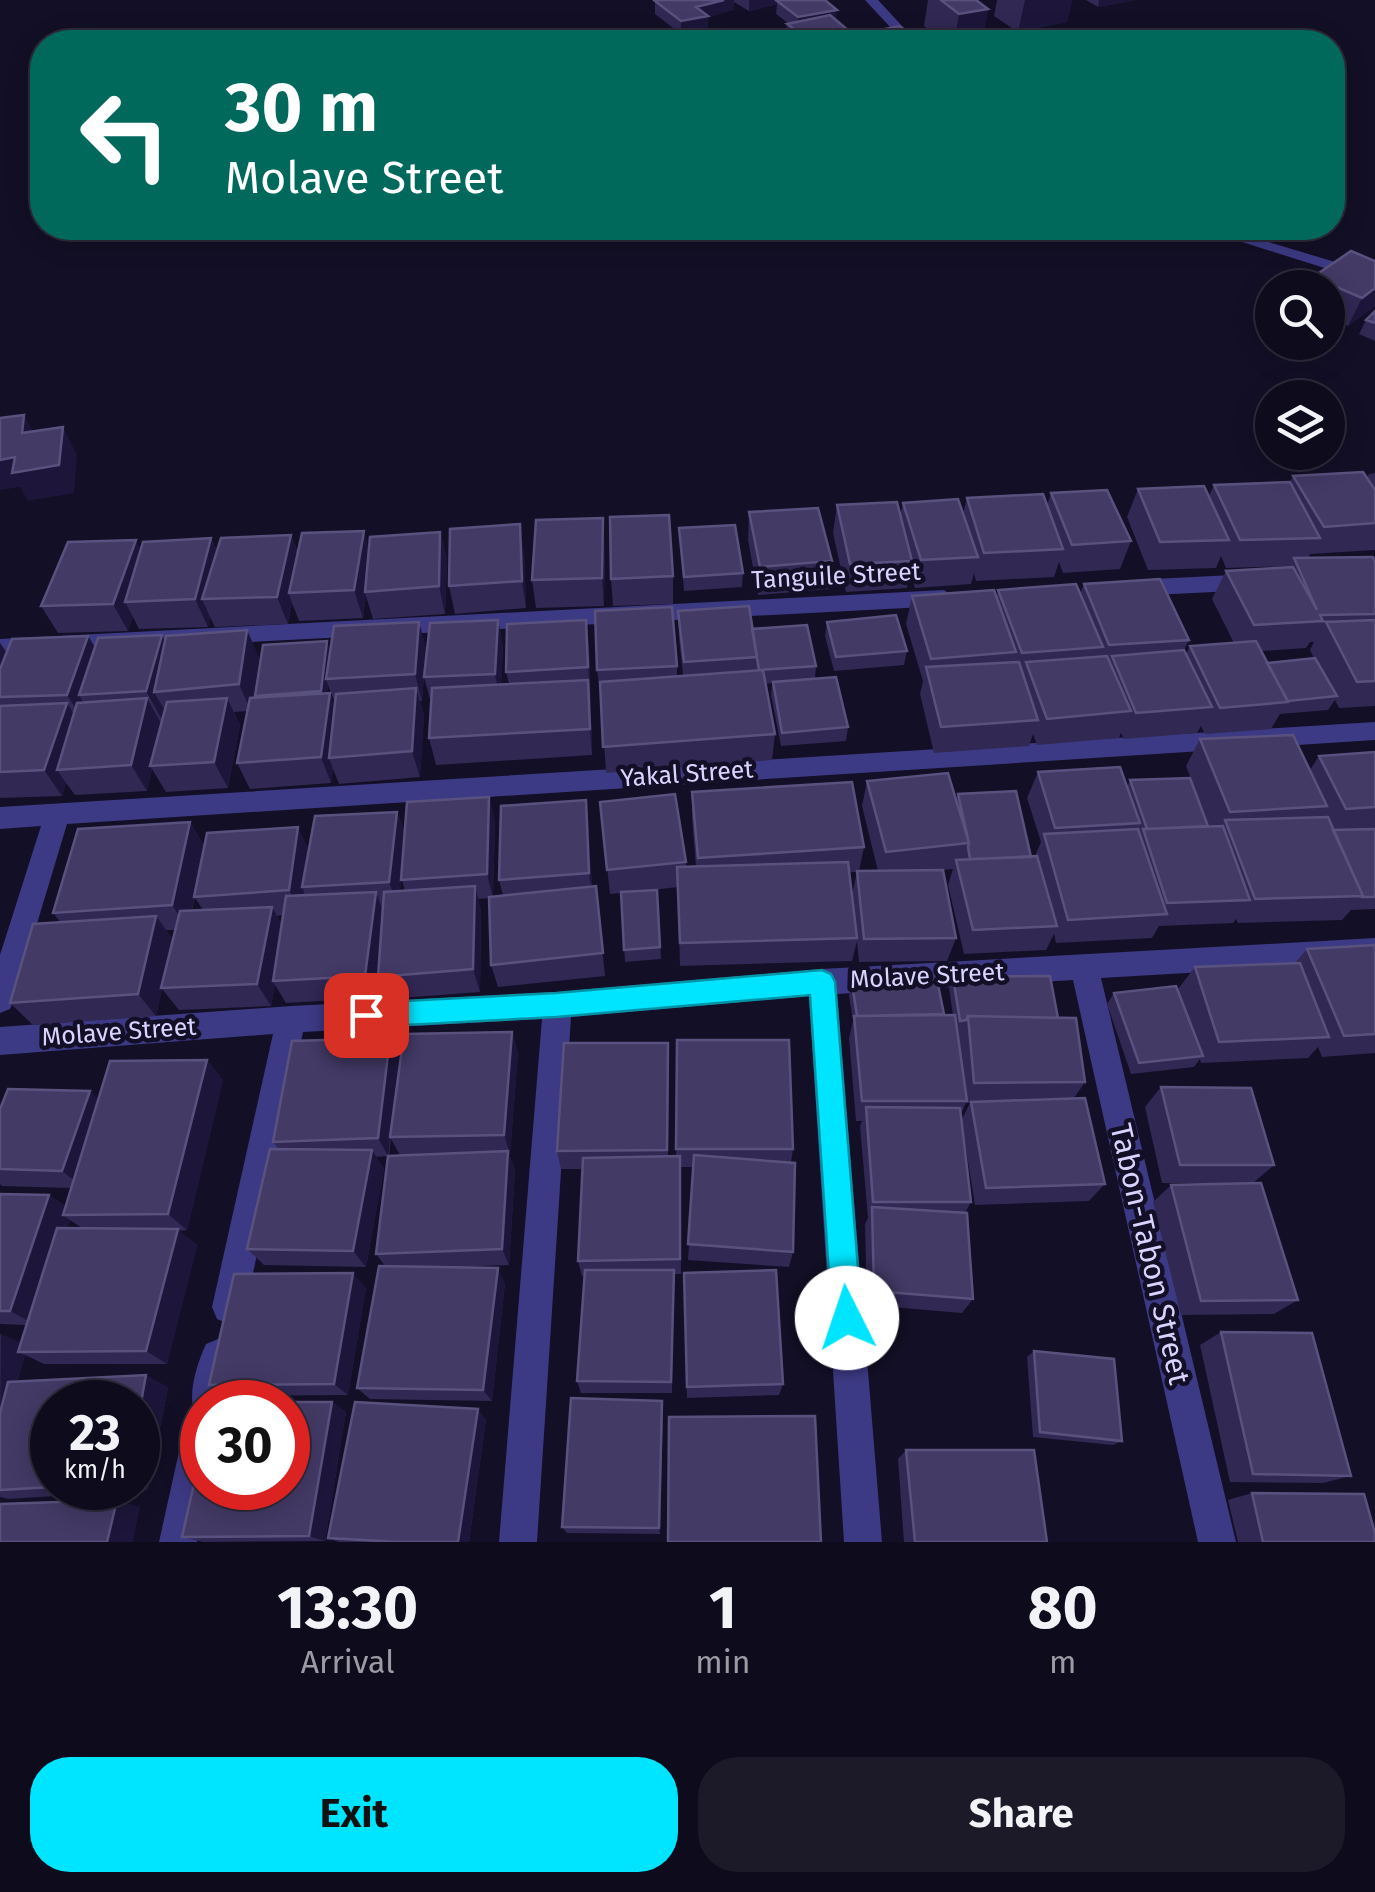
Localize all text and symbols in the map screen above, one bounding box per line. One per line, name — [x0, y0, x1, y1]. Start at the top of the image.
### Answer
text: 30 m — [225, 66, 378, 150]
icon: left — [60, 70, 190, 200]
text: Molave Street — [225, 151, 504, 205]
map controls — [1255, 270, 1345, 470]
button: search — [1255, 270, 1345, 360]
button: layers — [1255, 380, 1345, 470]
street label: Tanguile Street — [751, 557, 922, 595]
street label: Yakal Street — [620, 754, 755, 794]
street label: Molave Street — [849, 957, 1006, 995]
pin — [324, 973, 409, 1058]
icon: arrive — [339, 988, 394, 1043]
street label: Molave Street — [41, 1012, 198, 1052]
street label: Tabon-Tabon Street — [1102, 1120, 1198, 1388]
position arrow — [795, 1266, 899, 1370]
speed limit sign: 30 — [180, 1380, 310, 1510]
text: 23 — [69, 1403, 121, 1463]
text: km/h — [64, 1455, 126, 1485]
text: 13:30 — [277, 1572, 418, 1644]
text: 1 — [709, 1572, 737, 1644]
text: 80 — [1028, 1572, 1098, 1644]
text: Arrival — [301, 1643, 395, 1681]
text: min — [695, 1643, 750, 1681]
text: m — [1049, 1643, 1076, 1681]
button: Exit — [30, 1757, 678, 1872]
button: Share — [698, 1757, 1345, 1872]

